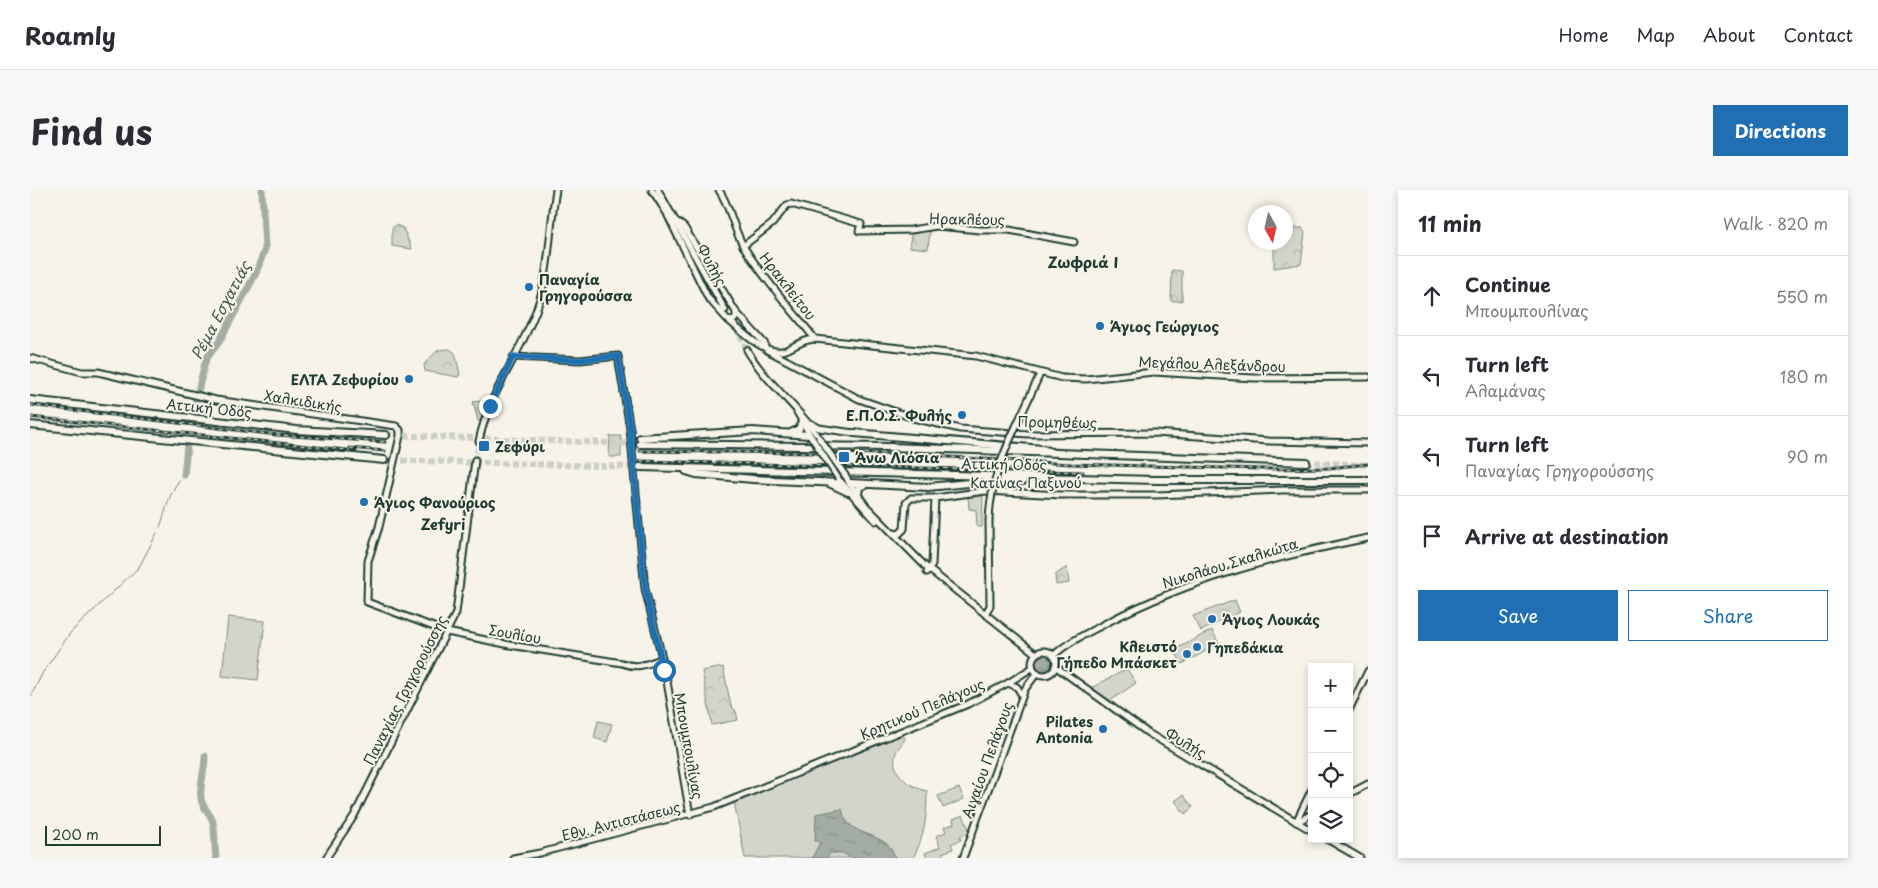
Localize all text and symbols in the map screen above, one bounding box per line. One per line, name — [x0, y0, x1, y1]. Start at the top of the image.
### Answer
text: Roamly — [25, 17, 116, 53]
text: Home — [1558, 21, 1608, 48]
text: Map — [1636, 21, 1675, 48]
text: About — [1703, 21, 1755, 48]
text: Contact — [1783, 21, 1853, 48]
text: Find us — [30, 104, 152, 157]
button: Directions — [1713, 105, 1848, 156]
north arrow — [1248, 205, 1293, 250]
text: 11 min — [1418, 207, 1482, 239]
street label: Ηρακλέους — [929, 208, 1005, 230]
text: Walk · 820 m — [1723, 211, 1828, 235]
street label: Φυλής — [692, 240, 732, 290]
street label: Ηρακλείτου — [755, 248, 821, 324]
district label: Ζωφριά Ι — [1048, 250, 1118, 273]
water label: Ρέμα Εσχατιάς — [184, 256, 256, 363]
place label: Παναγία Γρηγορούσσα — [539, 269, 633, 306]
text: Continue — [1465, 270, 1551, 298]
marker: Παναγία Γρηγορούσσα — [523, 281, 535, 293]
icon: ahead — [1418, 282, 1446, 310]
text: 550 m — [1776, 284, 1828, 308]
text: Μπουμπουλίνας — [1465, 298, 1589, 322]
place label: Άγιος Γεώργιος — [1110, 316, 1219, 337]
marker: Άγιος Γεώργιος — [1094, 320, 1106, 332]
text: Turn left — [1465, 350, 1549, 378]
street label: Μεγάλου Αλεξάνδρου — [1138, 351, 1286, 377]
icon: left — [1418, 362, 1446, 390]
text: 180 m — [1780, 364, 1828, 388]
place label: ΕΛΤΑ Ζεφυρίου — [291, 369, 399, 390]
marker: ΕΛΤΑ Ζεφυρίου — [403, 373, 415, 385]
text: Αλαμάνας — [1465, 378, 1546, 402]
street label: Χαλκιδικής — [263, 384, 343, 418]
street label: Αττική Οδός — [165, 393, 253, 423]
route end — [479, 395, 502, 418]
place label: Ε.Π.Ο.Σ. Φυλής — [846, 405, 952, 426]
marker: Ε.Π.Ο.Σ. Φυλής — [956, 409, 968, 421]
street label: Προμηθέως — [1017, 411, 1097, 433]
text: Turn left — [1465, 430, 1549, 458]
place label: Ζεφύρι — [495, 436, 545, 457]
marker: Ζεφύρι — [477, 439, 491, 453]
icon: left — [1418, 442, 1446, 470]
text: 90 m — [1787, 444, 1828, 468]
place label: Άνω Λιόσια — [855, 447, 940, 468]
marker: Άνω Λιόσια — [837, 450, 851, 464]
street label: Αττική Οδός — [961, 453, 1047, 475]
text: Παναγίας Γρηγορούσσης — [1465, 458, 1654, 482]
street label: Κατίνας Παξινού — [970, 472, 1082, 493]
place label: Άγιος Φανούριος — [374, 492, 496, 513]
marker: Άγιος Φανούριος — [358, 496, 370, 508]
district label: Zefyri — [421, 512, 465, 535]
icon: arrive — [1418, 522, 1446, 550]
text: Arrive at destination — [1465, 522, 1669, 550]
street label: Νικολάου Σκαλκώτα — [1160, 532, 1300, 594]
button: Save — [1418, 590, 1618, 641]
button: Share — [1628, 590, 1828, 641]
place label: Άγιος Λουκάς — [1222, 609, 1320, 630]
street label: Παναγίας Γρηγορούσσης — [358, 611, 452, 769]
marker: Άγιος Λουκάς — [1206, 613, 1218, 625]
street label: Σουλίου — [487, 619, 543, 649]
place label: Κλειστό Γήπεδο Μπάσκετ — [1056, 636, 1177, 673]
place label: Γηπεδάκια — [1207, 637, 1284, 658]
marker: Γηπεδάκια — [1191, 641, 1203, 653]
marker: Κλειστό Γήπεδο Μπάσκετ — [1181, 648, 1193, 660]
route start — [653, 659, 676, 682]
map controls — [1308, 663, 1353, 843]
button: + — [1308, 663, 1353, 708]
street label: Κρητικού Πελάγους — [856, 673, 988, 745]
street label: Μπουμπουλίνας — [669, 691, 709, 801]
street label: Αιγαίου Πελάγους — [956, 699, 1018, 821]
button: − — [1308, 708, 1353, 753]
place label: Pilates Antonia — [1036, 711, 1093, 748]
marker: Pilates Antonia — [1097, 723, 1109, 735]
street label: Φυλής — [1161, 723, 1211, 763]
button: locate — [1308, 753, 1353, 798]
street label: Εθν. Αντιστάσεως — [559, 796, 683, 846]
button: layers — [1308, 798, 1353, 843]
scale bar — [45, 823, 161, 846]
text: 200 m — [52, 824, 99, 845]

